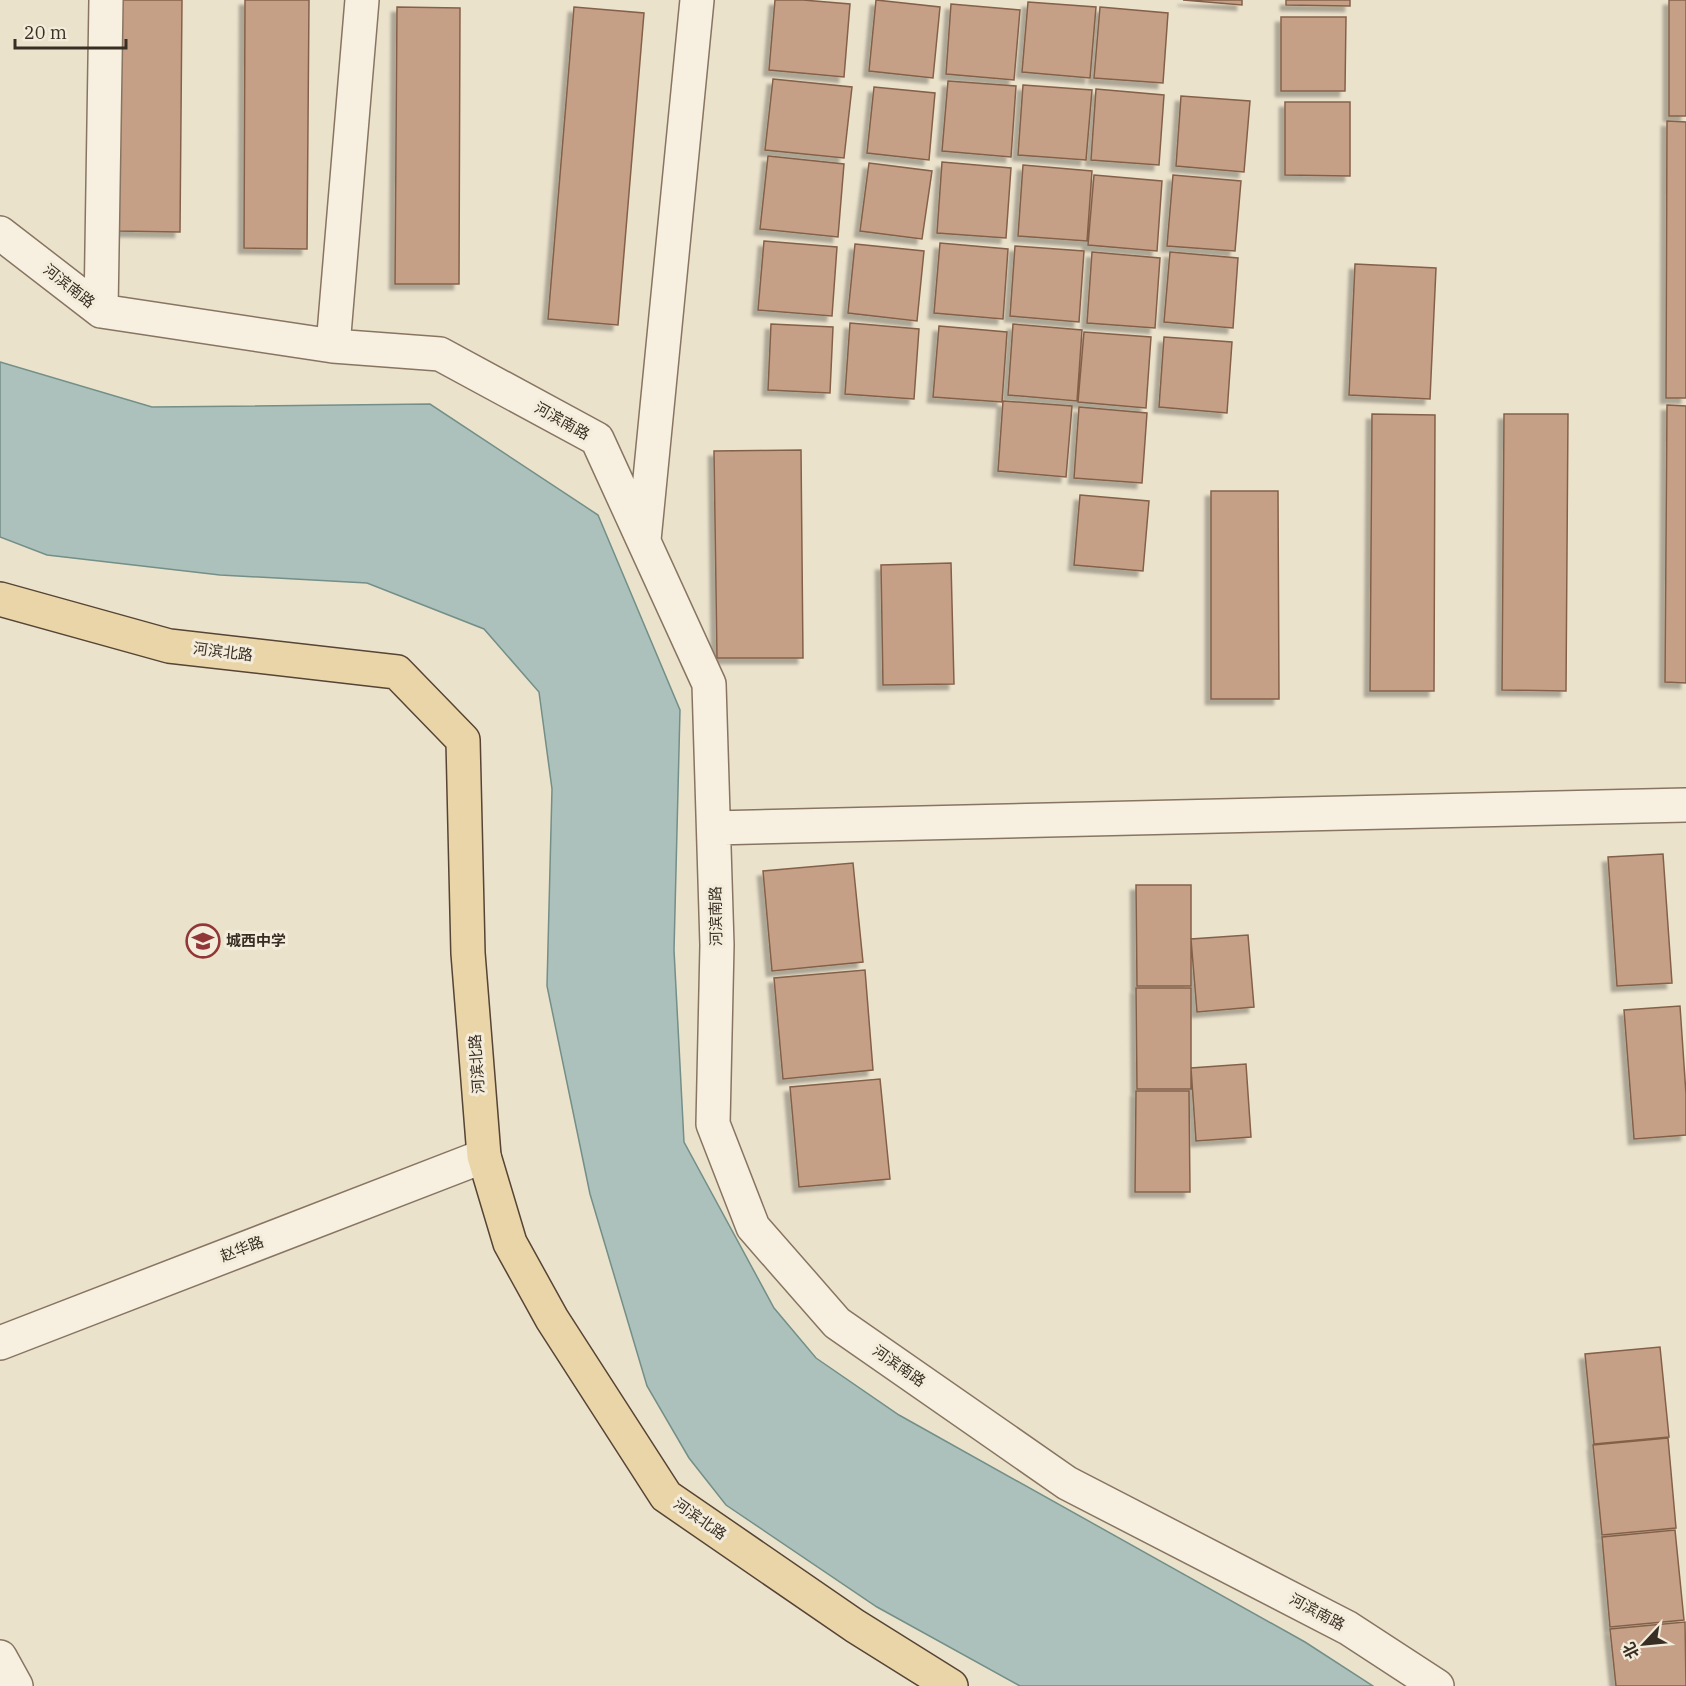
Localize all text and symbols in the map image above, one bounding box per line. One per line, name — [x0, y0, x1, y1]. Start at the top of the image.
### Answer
scale bar — [15, 12, 126, 50]
text: 20 m — [24, 21, 67, 44]
street label: 河滨南路 — [40, 260, 99, 312]
street label: 河滨南路 — [531, 398, 593, 443]
street label: 河滨北路 — [192, 638, 254, 665]
street label: 河滨南路 — [705, 886, 726, 946]
school or university icon: 城西中学 — [185, 923, 221, 959]
place label: 城西中学 — [226, 931, 286, 950]
street label: 河滨北路 — [465, 1033, 488, 1095]
street label: 赵华路 — [217, 1232, 266, 1265]
street label: 河滨南路 — [869, 1341, 929, 1391]
street label: 河滨北路 — [670, 1494, 730, 1544]
street label: 河滨南路 — [1286, 1589, 1348, 1634]
north arrow — [1614, 1614, 1674, 1674]
text: 北 — [1618, 1639, 1643, 1662]

